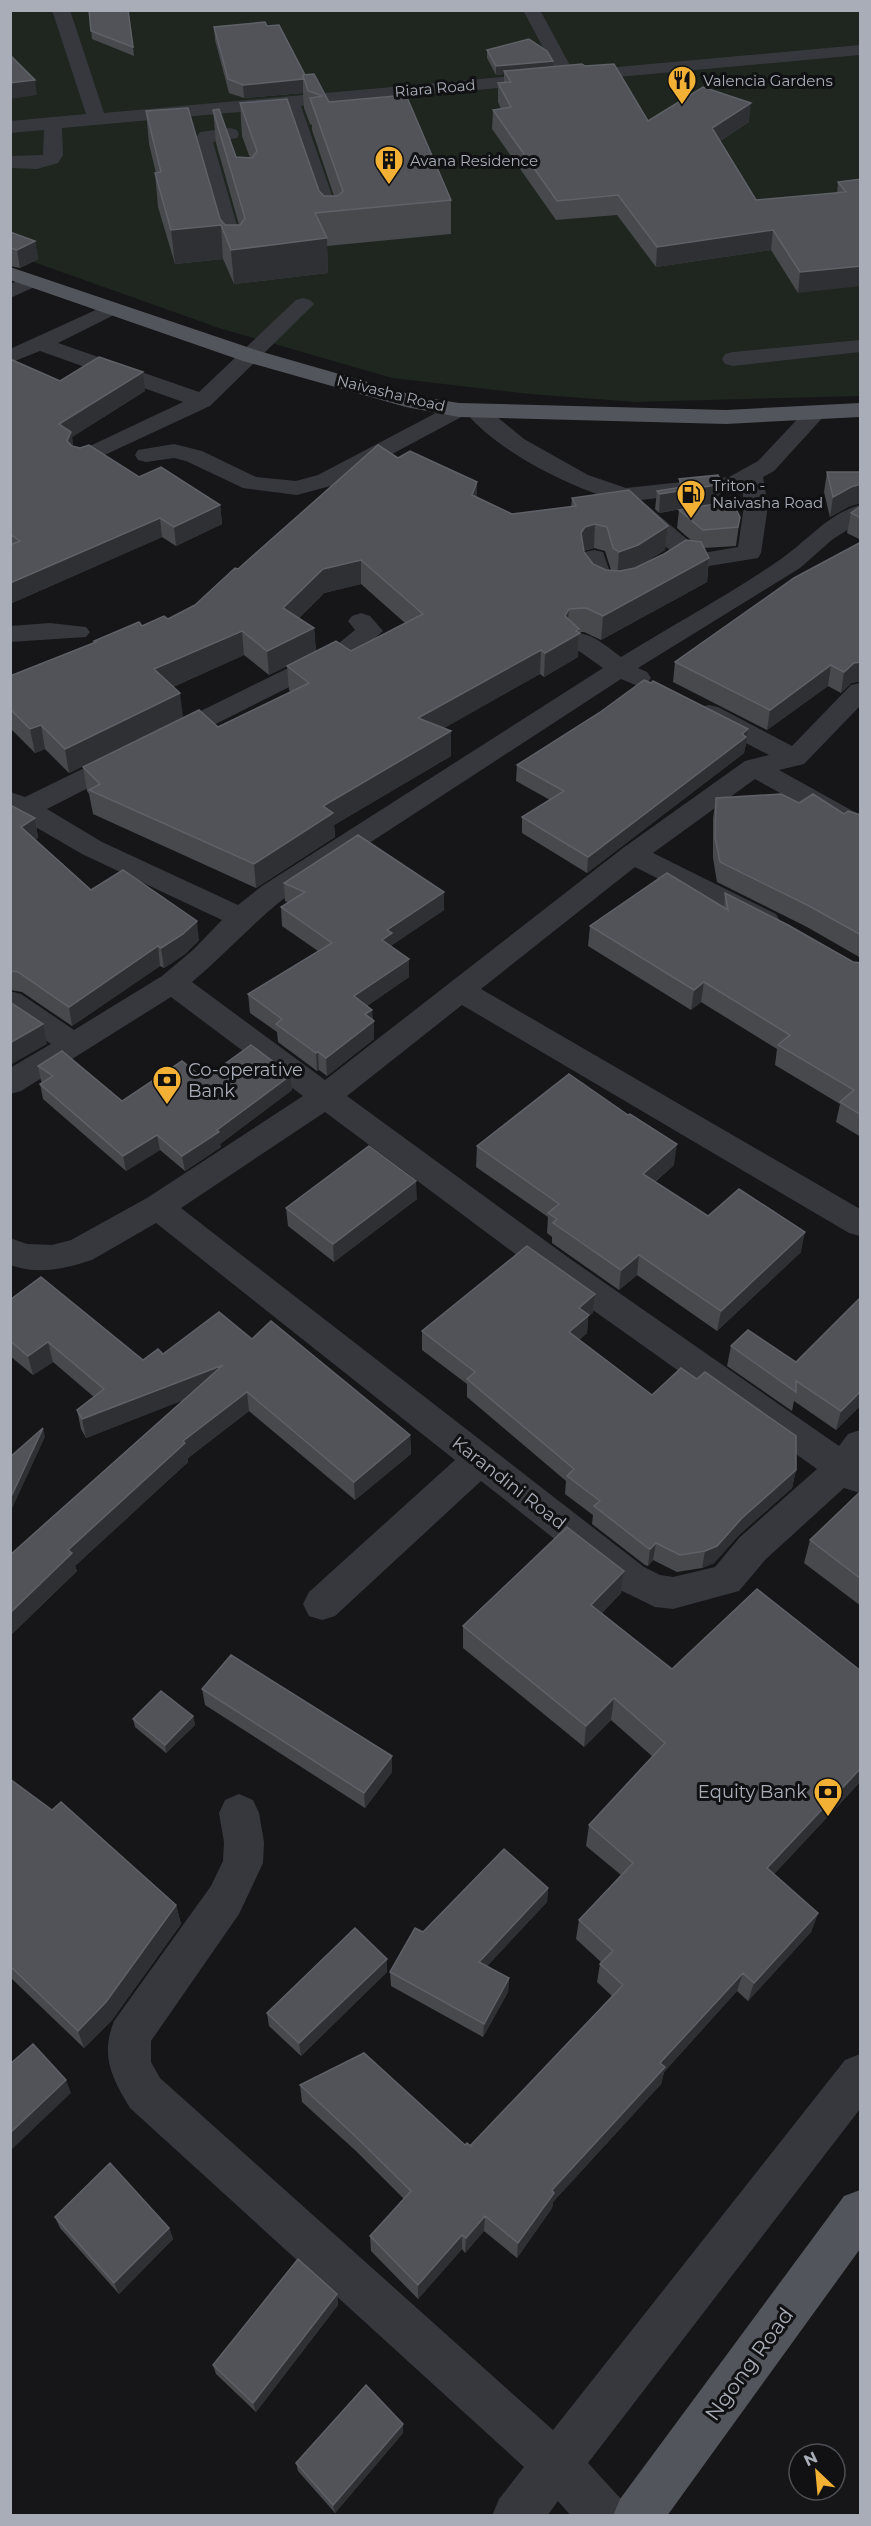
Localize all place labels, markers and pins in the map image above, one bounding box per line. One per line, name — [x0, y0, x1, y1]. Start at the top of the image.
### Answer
restaurant icon: Valencia Gardens — [666, 64, 698, 106]
place label: Valencia Gardens — [703, 71, 833, 90]
building icon: Avana Residence — [373, 144, 405, 186]
place label: Avana Residence — [410, 151, 538, 170]
place label: Triton - Naivasha Road — [712, 476, 823, 512]
fuel station icon: Triton - Naivasha Road — [675, 478, 707, 520]
place label: Co-operative Bank — [188, 1059, 303, 1102]
bank icon: Co-operative Bank — [151, 1064, 183, 1106]
bank icon: Equity Bank — [812, 1776, 844, 1818]
place label: Equity Bank — [698, 1781, 807, 1803]

